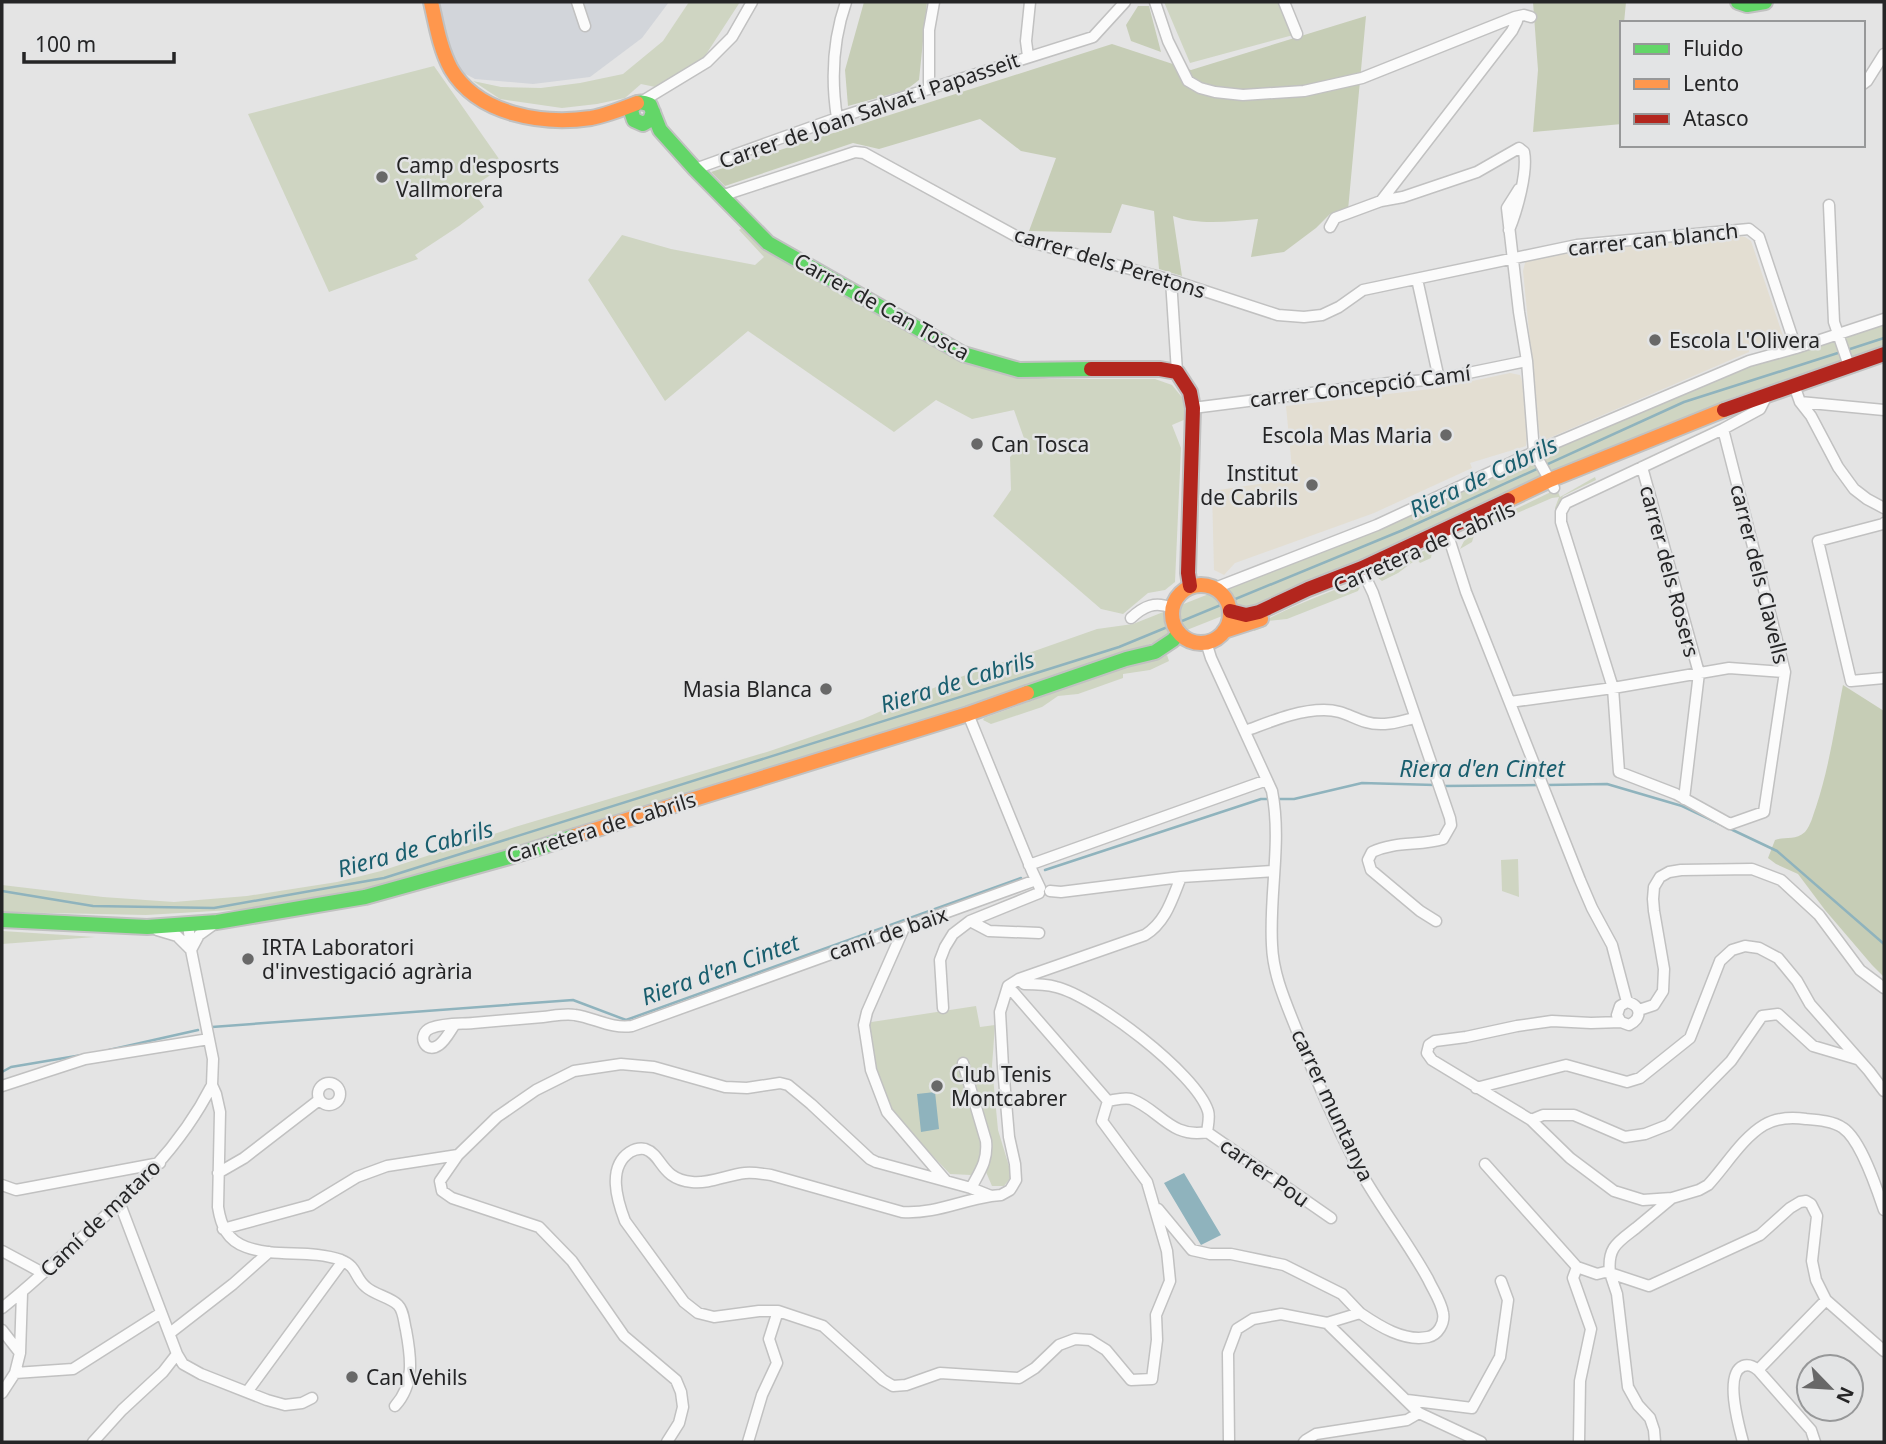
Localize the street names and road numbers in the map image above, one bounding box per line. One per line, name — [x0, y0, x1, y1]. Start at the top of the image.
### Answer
street label: Carrer de Joan Salvat i Papasseit — [715, 45, 1023, 175]
street label: carrer can blanch — [1566, 216, 1740, 262]
street label: carrer dels Peretons — [1011, 220, 1209, 304]
street label: Carrer de Can Tosca — [789, 246, 975, 366]
street label: carrer Concepció Camí — [1248, 358, 1473, 413]
street label: carrer dels Clavells — [1724, 481, 1796, 667]
street label: carrer dels Rosers — [1634, 482, 1706, 660]
street label: Carretera de Cabrils — [1329, 494, 1519, 600]
street label: Carretera de Cabrils — [503, 785, 699, 869]
street label: camí de baix — [825, 900, 951, 966]
street label: carrer muntanya — [1285, 1024, 1381, 1186]
street label: carrer Pou — [1215, 1131, 1315, 1213]
street label: Camí de mataro — [34, 1153, 166, 1283]

